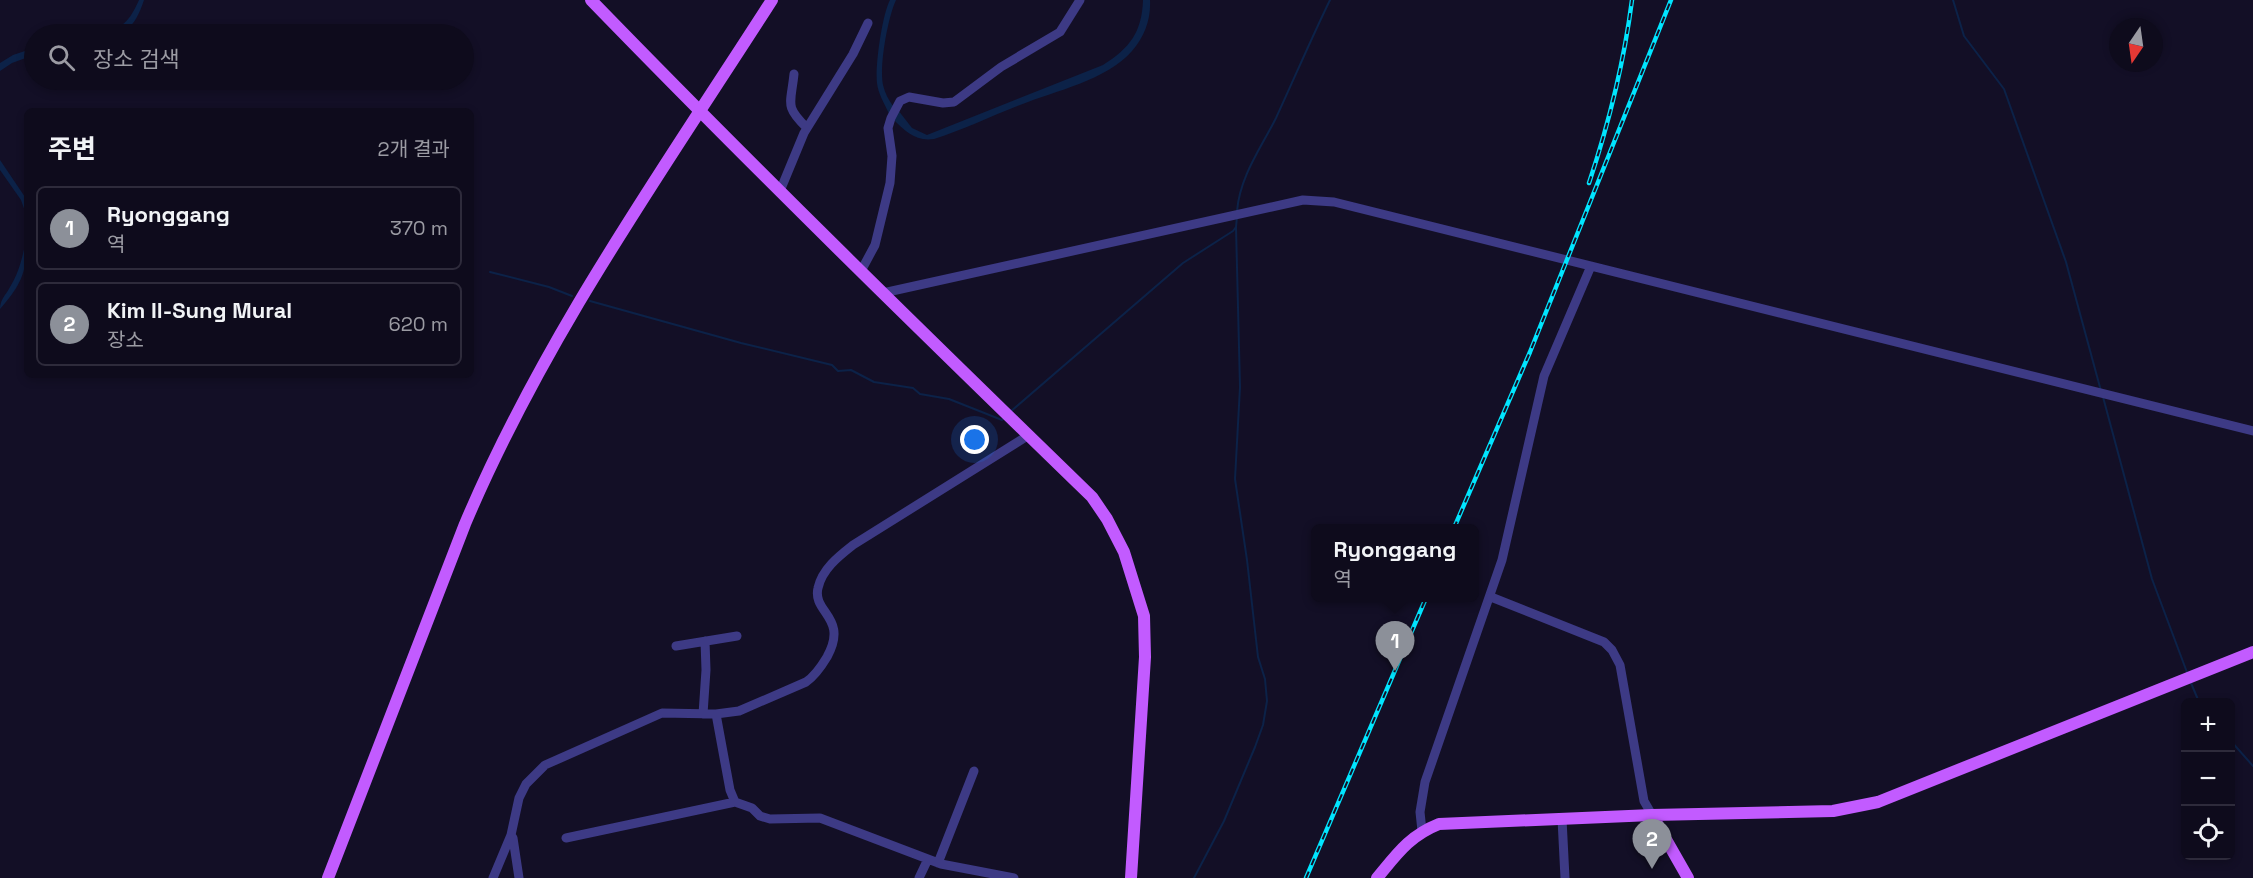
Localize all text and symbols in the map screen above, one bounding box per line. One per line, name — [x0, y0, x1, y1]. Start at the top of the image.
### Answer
north arrow — [2109, 18, 2163, 72]
search box — [24, 24, 474, 90]
icon: search — [45, 41, 78, 74]
text: 장소 검색 — [93, 45, 180, 73]
text: 주변 — [48, 132, 96, 166]
text: 2개 결과 — [378, 136, 450, 162]
text: Ryonggang — [107, 200, 230, 228]
text: 1 — [65, 215, 74, 241]
text: 370 m — [390, 215, 448, 241]
text: 역 — [107, 231, 125, 257]
text: Kim Il-Sung Mural — [107, 296, 292, 324]
text: 2 — [64, 311, 75, 337]
text: 620 m — [389, 311, 448, 337]
text: 장소 — [107, 327, 144, 353]
your location — [960, 425, 989, 454]
popup — [1311, 524, 1479, 602]
text: Ryonggang — [1334, 535, 1456, 563]
text: 역 — [1334, 566, 1352, 592]
pin: 1 — [1376, 622, 1414, 671]
map controls — [2181, 698, 2235, 860]
button: + — [2181, 698, 2235, 752]
button: − — [2181, 752, 2235, 806]
button: locate — [2181, 806, 2235, 860]
pin: 2 — [1632, 820, 1672, 869]

